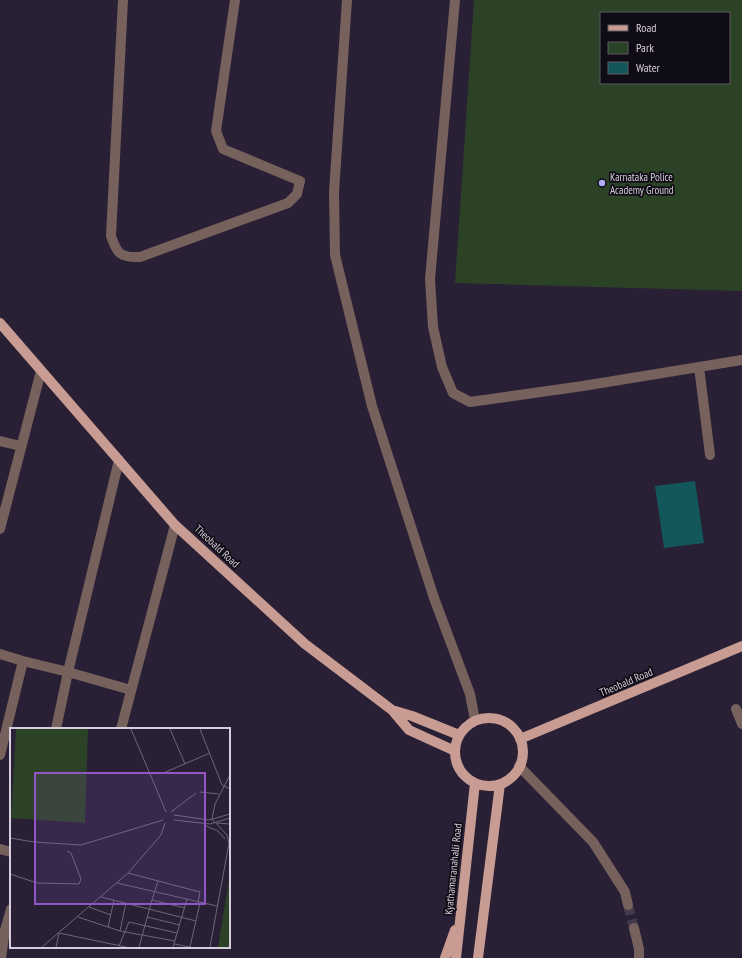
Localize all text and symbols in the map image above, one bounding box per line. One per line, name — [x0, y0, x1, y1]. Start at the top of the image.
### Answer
legend — [600, 12, 730, 84]
text: Road — [636, 20, 656, 35]
text: Park — [636, 40, 654, 55]
text: Water — [636, 60, 661, 75]
place label: Karnataka Police Academy Ground — [610, 170, 674, 197]
marker: Karnataka Police Academy Ground — [597, 178, 607, 188]
street label: Theobald Road — [192, 522, 243, 571]
street label: Theobald Road — [597, 664, 655, 699]
inset map — [10, 728, 230, 948]
street label: Kyathamaranahalli Road — [441, 822, 465, 915]

